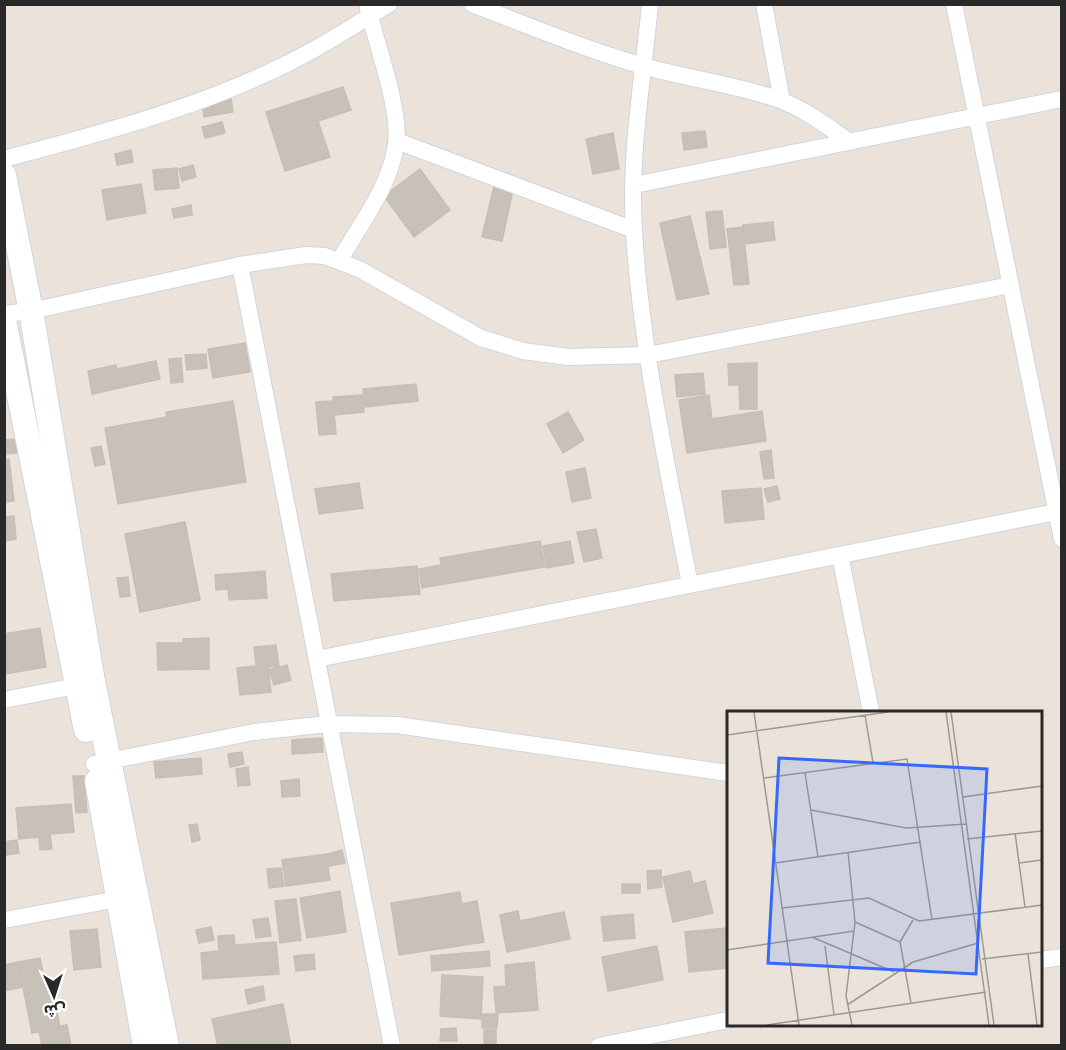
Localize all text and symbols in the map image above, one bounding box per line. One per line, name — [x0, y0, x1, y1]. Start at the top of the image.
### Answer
inset map — [727, 711, 1042, 1026]
north arrow — [24, 966, 84, 1026]
text: ش — [43, 1000, 66, 1022]

